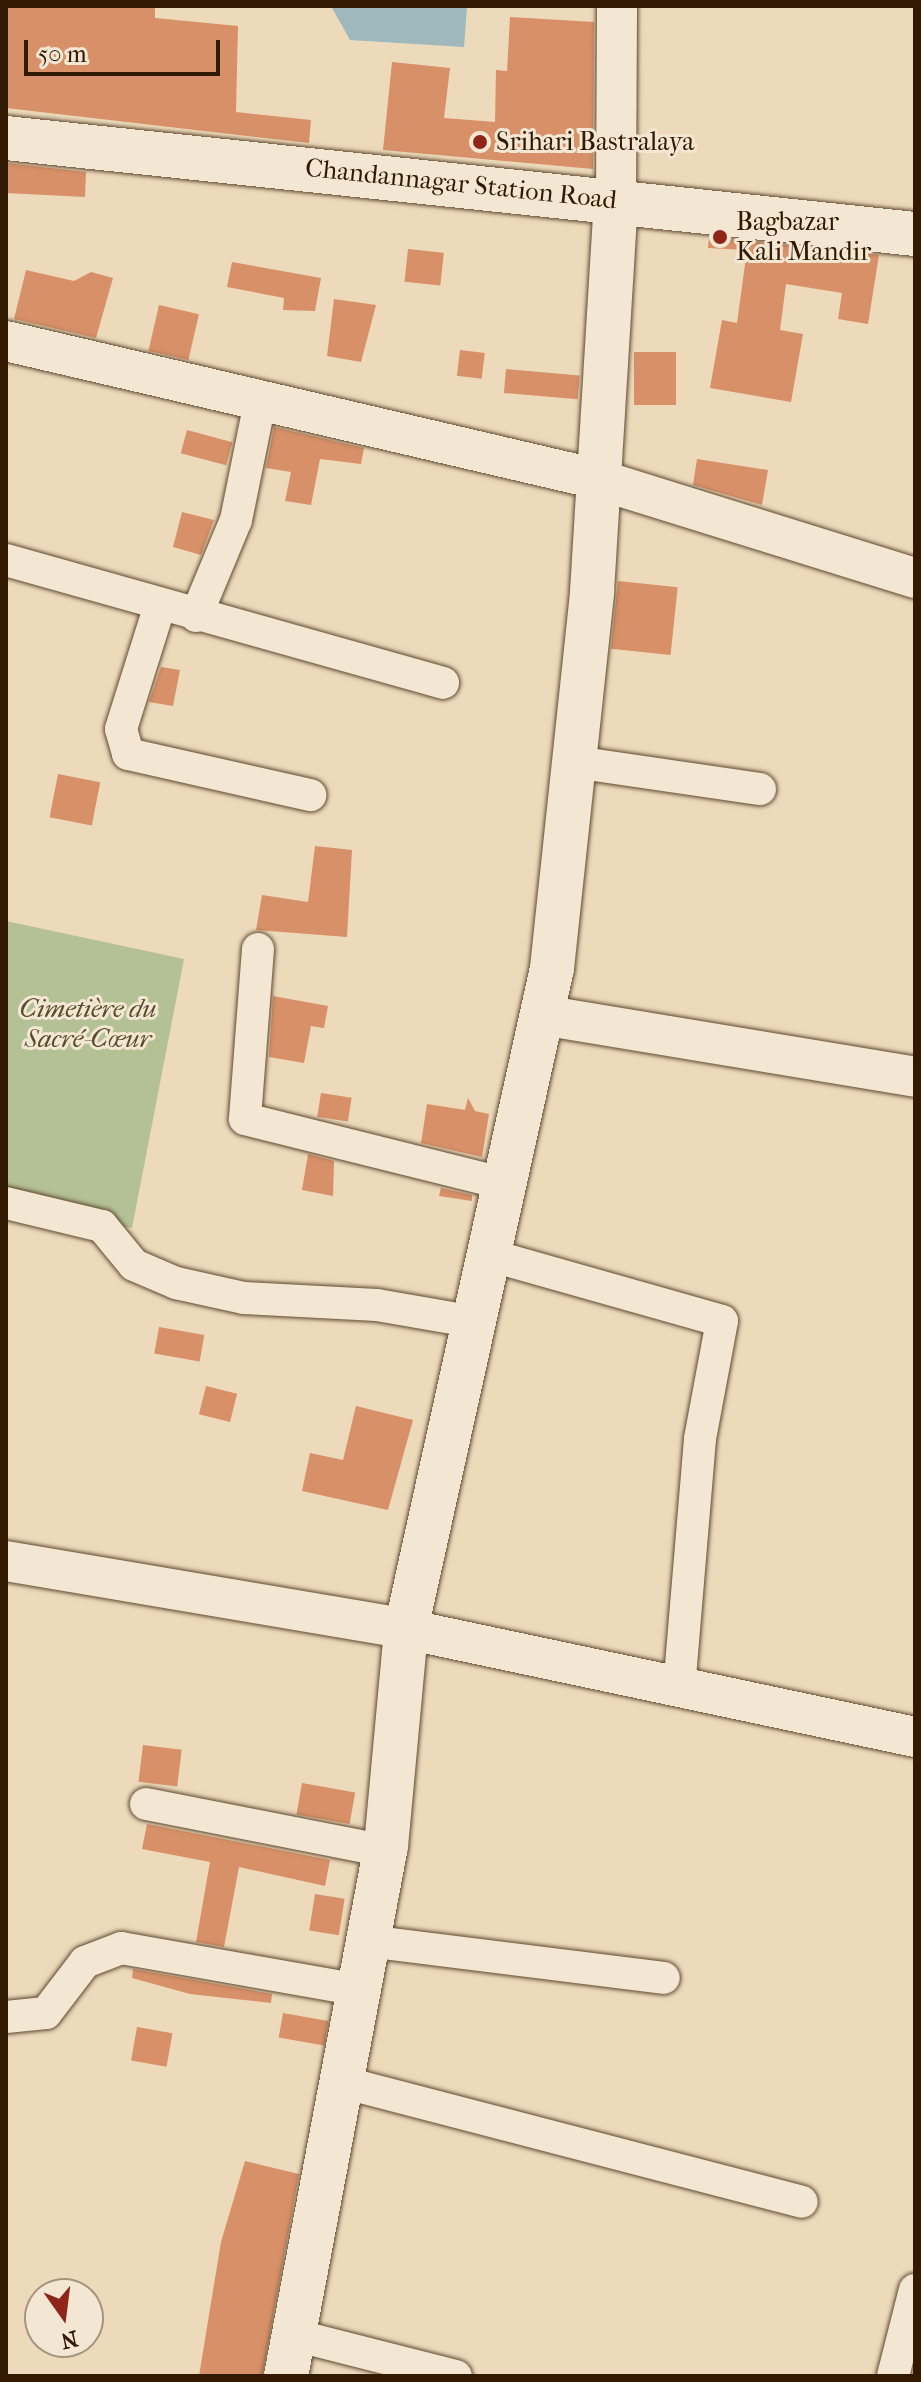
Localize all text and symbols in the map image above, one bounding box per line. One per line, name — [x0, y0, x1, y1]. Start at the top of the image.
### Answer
scale bar — [28, 24, 224, 74]
text: 50 m — [38, 40, 87, 68]
place label: Srihari Bastralaya — [496, 126, 694, 158]
marker: Srihari Bastralaya — [471, 133, 489, 151]
street label: Chandannagar Station Road — [304, 152, 618, 216]
place label: Bagbazar Kali Mandir — [736, 206, 871, 268]
marker: Bagbazar Kali Mandir — [711, 228, 729, 246]
park label: Cimetière du Sacré-Cœur — [19, 993, 157, 1054]
north arrow — [24, 2278, 104, 2358]
text: N — [58, 2325, 81, 2354]

